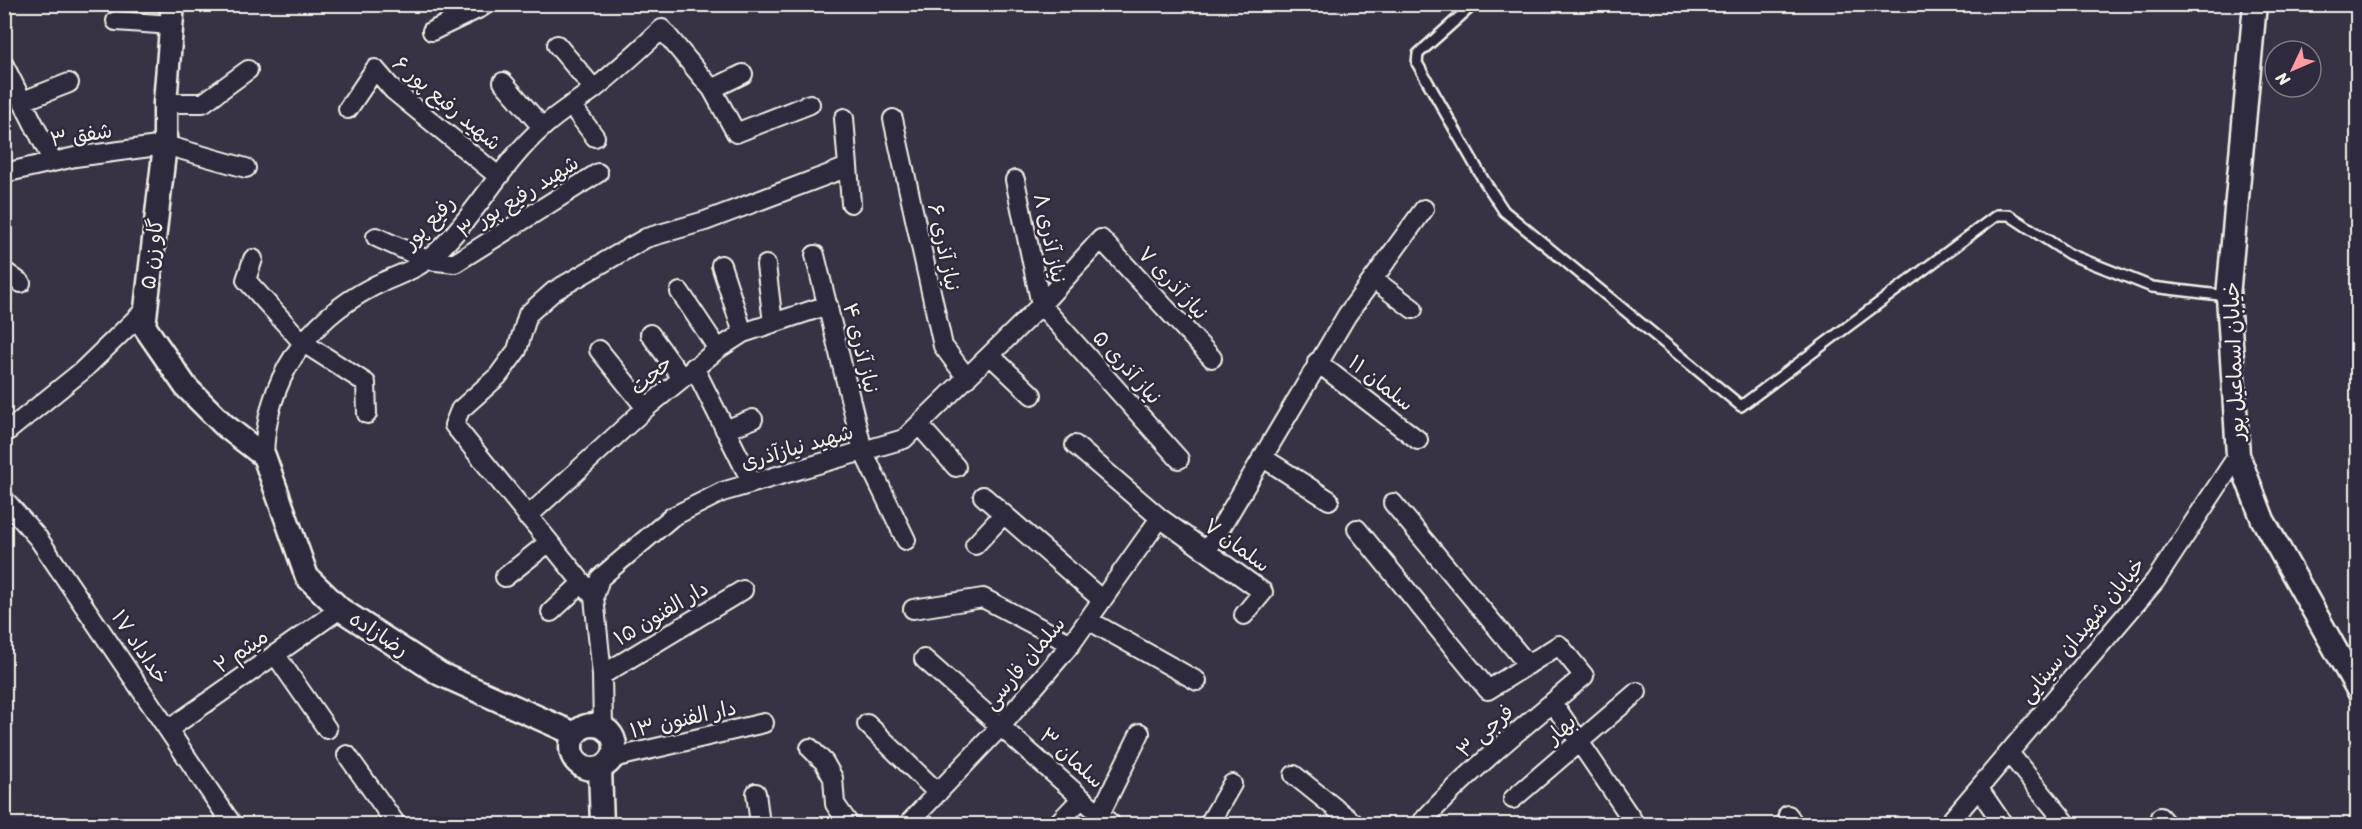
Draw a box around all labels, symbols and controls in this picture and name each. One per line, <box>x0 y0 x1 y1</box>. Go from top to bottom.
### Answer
north arrow <box>2263 39 2323 99</box>
street label: شهید رفیع پور ۶ <box>384 45 510 161</box>
text: N <box>2268 64 2298 94</box>
street label: شفق ۳ <box>47 111 115 159</box>
street label: شهید رفیع پور ۳ <box>449 144 587 250</box>
street label: رفیع پور <box>391 186 465 260</box>
street label: نیاز آذری ۸ <box>1022 190 1078 286</box>
street label: نیاز آذری ۶ <box>916 200 972 294</box>
street label: گاو زن ۵ <box>129 216 175 292</box>
street label: نیاز آذری ۷ <box>1128 237 1218 329</box>
street label: خیابان اسماعیل پور <box>2212 281 2256 443</box>
street label: نیاز آذری ۴ <box>831 299 891 397</box>
street label: نیاز آذری ۵ <box>1082 321 1172 413</box>
street label: حجت <box>620 345 682 405</box>
street label: سلمان ۱۱ <box>1339 345 1423 421</box>
street label: شهید نیازآذری <box>736 413 858 481</box>
street label: سلمان ۷ <box>1195 507 1279 583</box>
street label: خیابان شهیدان سینایی <box>2009 548 2155 712</box>
street label: دار الفنون ۱۵ <box>606 569 716 657</box>
street label: رضازاده <box>341 600 417 668</box>
street label: خداداد ۱۷ <box>101 601 179 693</box>
street label: سلمان فارسی <box>973 607 1075 719</box>
street label: میثم ۲ <box>205 618 277 684</box>
street label: دار الفنون ۱۳ <box>626 688 740 750</box>
street label: فرجی ۳ <box>1447 694 1523 768</box>
street label: بهار <box>1535 704 1586 755</box>
street label: سلمان ۳ <box>1030 718 1114 798</box>

